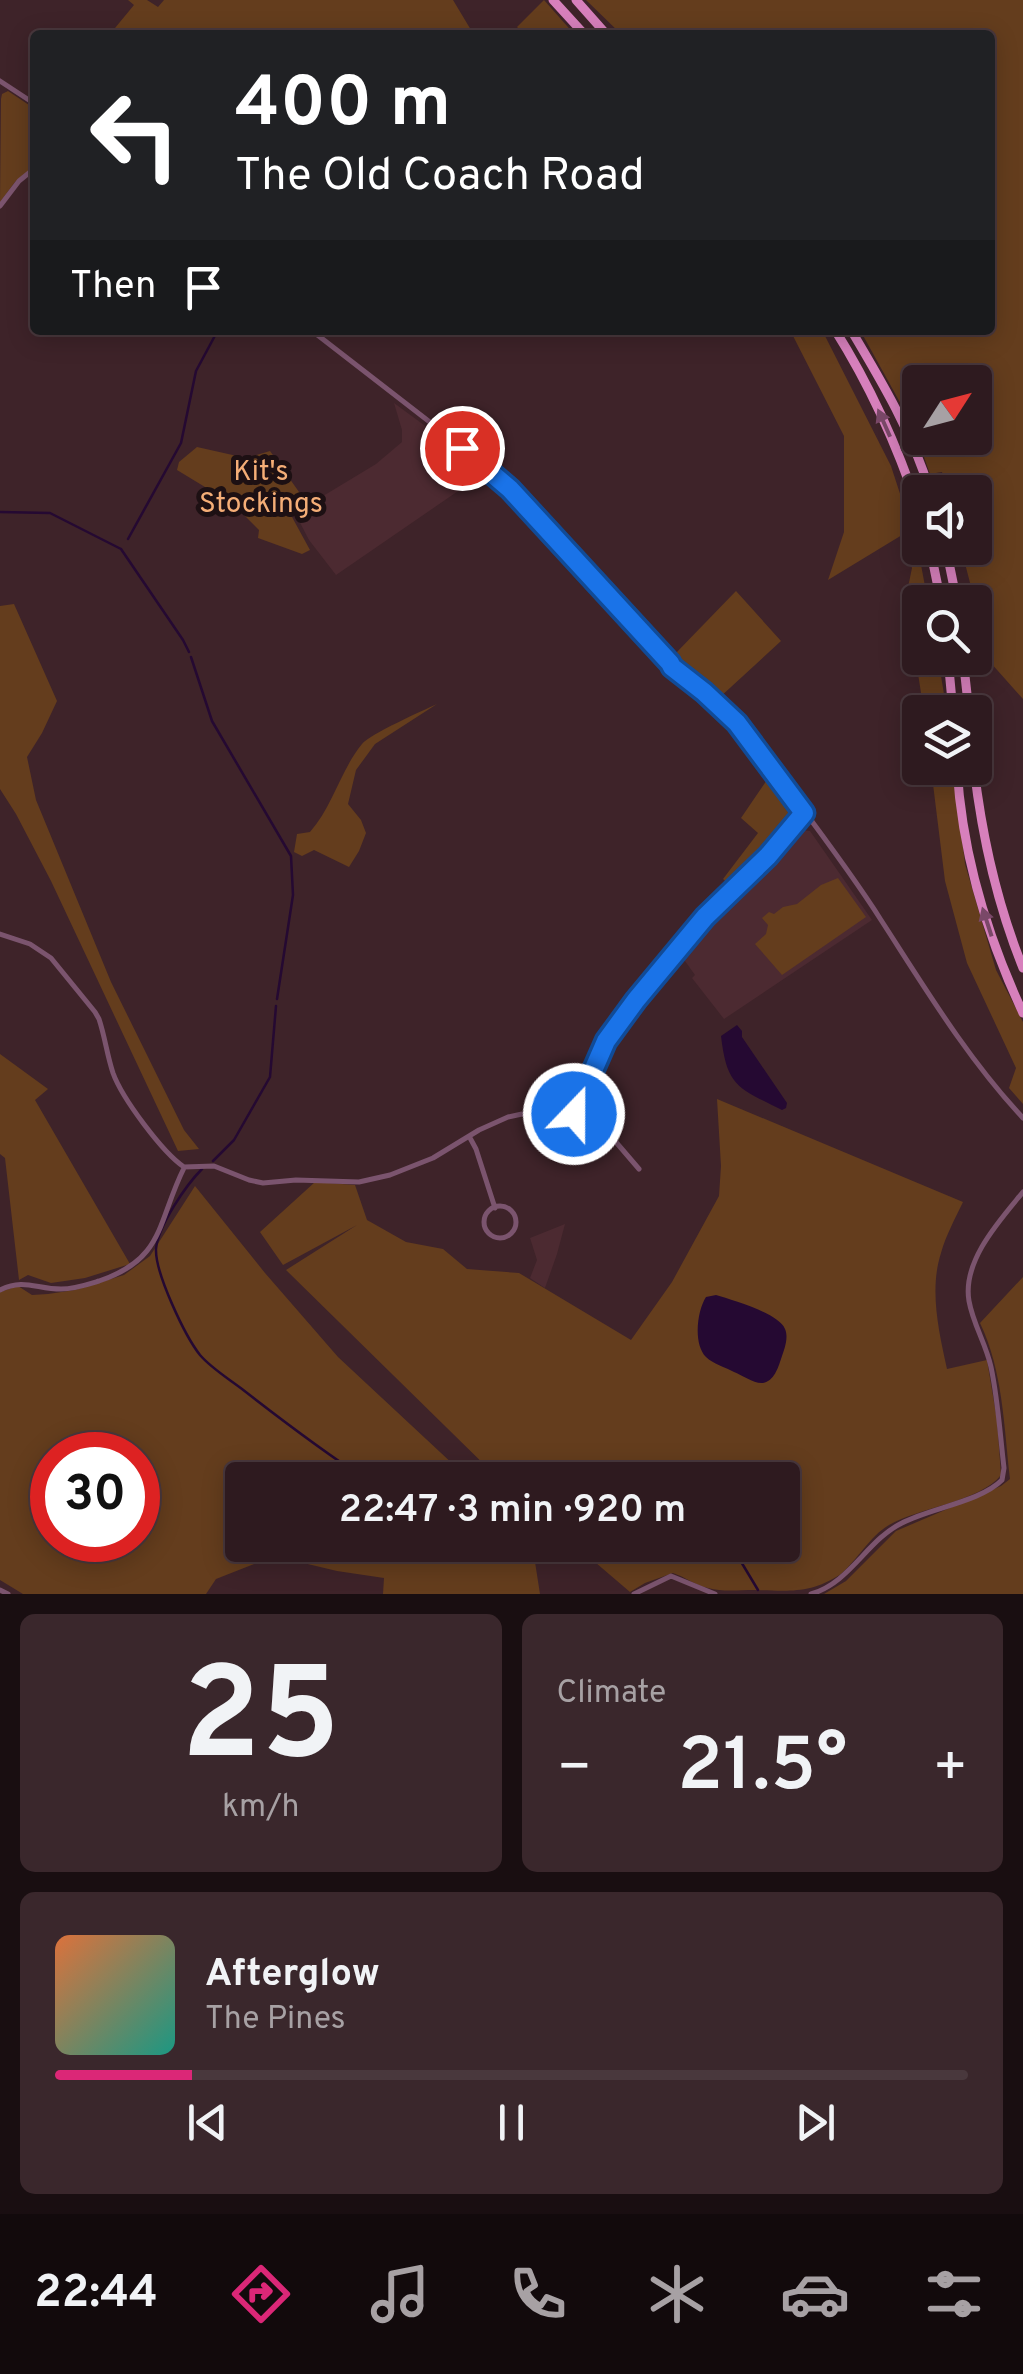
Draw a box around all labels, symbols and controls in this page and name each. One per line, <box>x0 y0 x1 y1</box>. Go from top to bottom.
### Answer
text: 400 m <box>235 62 451 151</box>
icon: left <box>70 70 200 200</box>
text: The Old Coach Road <box>235 149 645 206</box>
icon: arrive <box>176 260 231 315</box>
text: Then <box>70 263 156 312</box>
north arrow <box>902 365 992 455</box>
map controls <box>902 365 992 785</box>
pin <box>420 406 505 491</box>
one-way arrow <box>876 409 893 438</box>
icon: arrive <box>435 421 490 476</box>
park label: Kit's Stockings <box>199 455 323 523</box>
button: sound <box>902 475 992 565</box>
button: search <box>902 585 992 675</box>
button: layers <box>902 695 992 785</box>
one-way arrow <box>979 906 994 937</box>
position arrow <box>522 1062 626 1166</box>
speed limit sign: 30 <box>30 1432 160 1562</box>
text: 22:47 · 3 min · 920 m <box>339 1487 686 1536</box>
text: 25 <box>181 1640 340 1805</box>
text: Climate <box>557 1674 666 1714</box>
text: 21.5° <box>677 1722 847 1817</box>
text: − <box>557 1735 592 1805</box>
text: + <box>933 1735 968 1805</box>
text: km/h <box>222 1788 300 1828</box>
text: Afterglow <box>205 1951 380 2000</box>
text: The Pines <box>205 2000 346 2040</box>
icon: previous <box>180 2095 235 2150</box>
icon: pause <box>484 2095 539 2150</box>
icon: next <box>788 2095 843 2150</box>
icon: directions <box>226 2259 296 2329</box>
icon: music <box>365 2259 435 2329</box>
icon: phone <box>503 2259 573 2329</box>
icon: climate <box>642 2259 712 2329</box>
icon: car <box>780 2259 850 2329</box>
icon: filters <box>919 2259 989 2329</box>
text: 22:44 <box>34 2266 158 2323</box>

